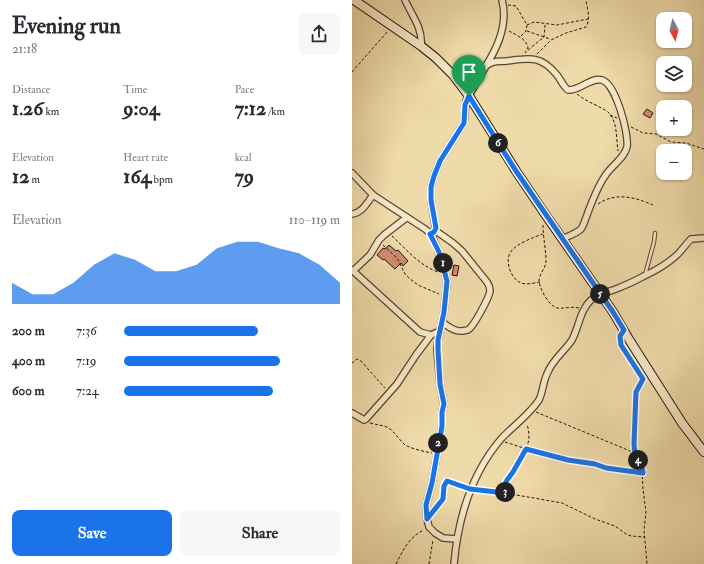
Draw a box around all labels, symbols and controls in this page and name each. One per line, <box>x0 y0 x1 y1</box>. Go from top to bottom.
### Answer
text: Evening run <box>12 12 121 40</box>
north arrow <box>656 12 692 48</box>
map controls <box>656 12 692 180</box>
button: share <box>298 13 340 55</box>
text: 21:18 <box>12 41 37 57</box>
pin <box>452 55 486 96</box>
button: layers <box>656 56 692 92</box>
icon: arrive <box>458 61 480 83</box>
text: Distance <box>12 83 50 96</box>
text: Time <box>123 83 147 96</box>
text: Pace <box>235 83 254 96</box>
text: 1.26 <box>12 96 43 121</box>
text: 9:04 <box>123 96 160 121</box>
text: 7:12 <box>235 96 266 121</box>
button: + <box>656 100 692 136</box>
text: km <box>43 105 59 118</box>
text: /km <box>266 105 285 118</box>
pin: 6 <box>488 133 508 153</box>
text: 6 <box>495 136 501 149</box>
button: − <box>656 144 692 180</box>
text: Elevation <box>12 151 54 164</box>
text: Heart rate <box>123 151 168 164</box>
text: kcal <box>235 151 252 164</box>
text: 12 <box>12 164 29 189</box>
text: 164 <box>123 164 151 189</box>
text: 79 <box>235 164 254 189</box>
text: m <box>29 173 40 186</box>
text: bpm <box>151 173 173 186</box>
text: Elevation <box>12 212 62 228</box>
text: 110–119 m <box>289 212 340 228</box>
pin: 1 <box>433 253 453 273</box>
text: 1 <box>441 256 445 269</box>
pin: 5 <box>590 284 610 304</box>
text: 5 <box>598 287 602 300</box>
text: 200 m <box>12 323 45 339</box>
text: 7:36 <box>76 323 97 339</box>
text: 400 m <box>12 353 45 369</box>
text: 7:19 <box>76 353 96 369</box>
text: 600 m <box>12 383 45 399</box>
text: 7:24 <box>76 383 99 399</box>
pin: 2 <box>428 433 448 453</box>
text: 2 <box>435 436 441 449</box>
pin: 4 <box>628 450 648 470</box>
text: 4 <box>635 453 641 466</box>
pin: 3 <box>495 482 515 502</box>
text: 3 <box>503 485 507 498</box>
button: Save <box>12 510 172 556</box>
button: Share <box>180 510 340 556</box>

